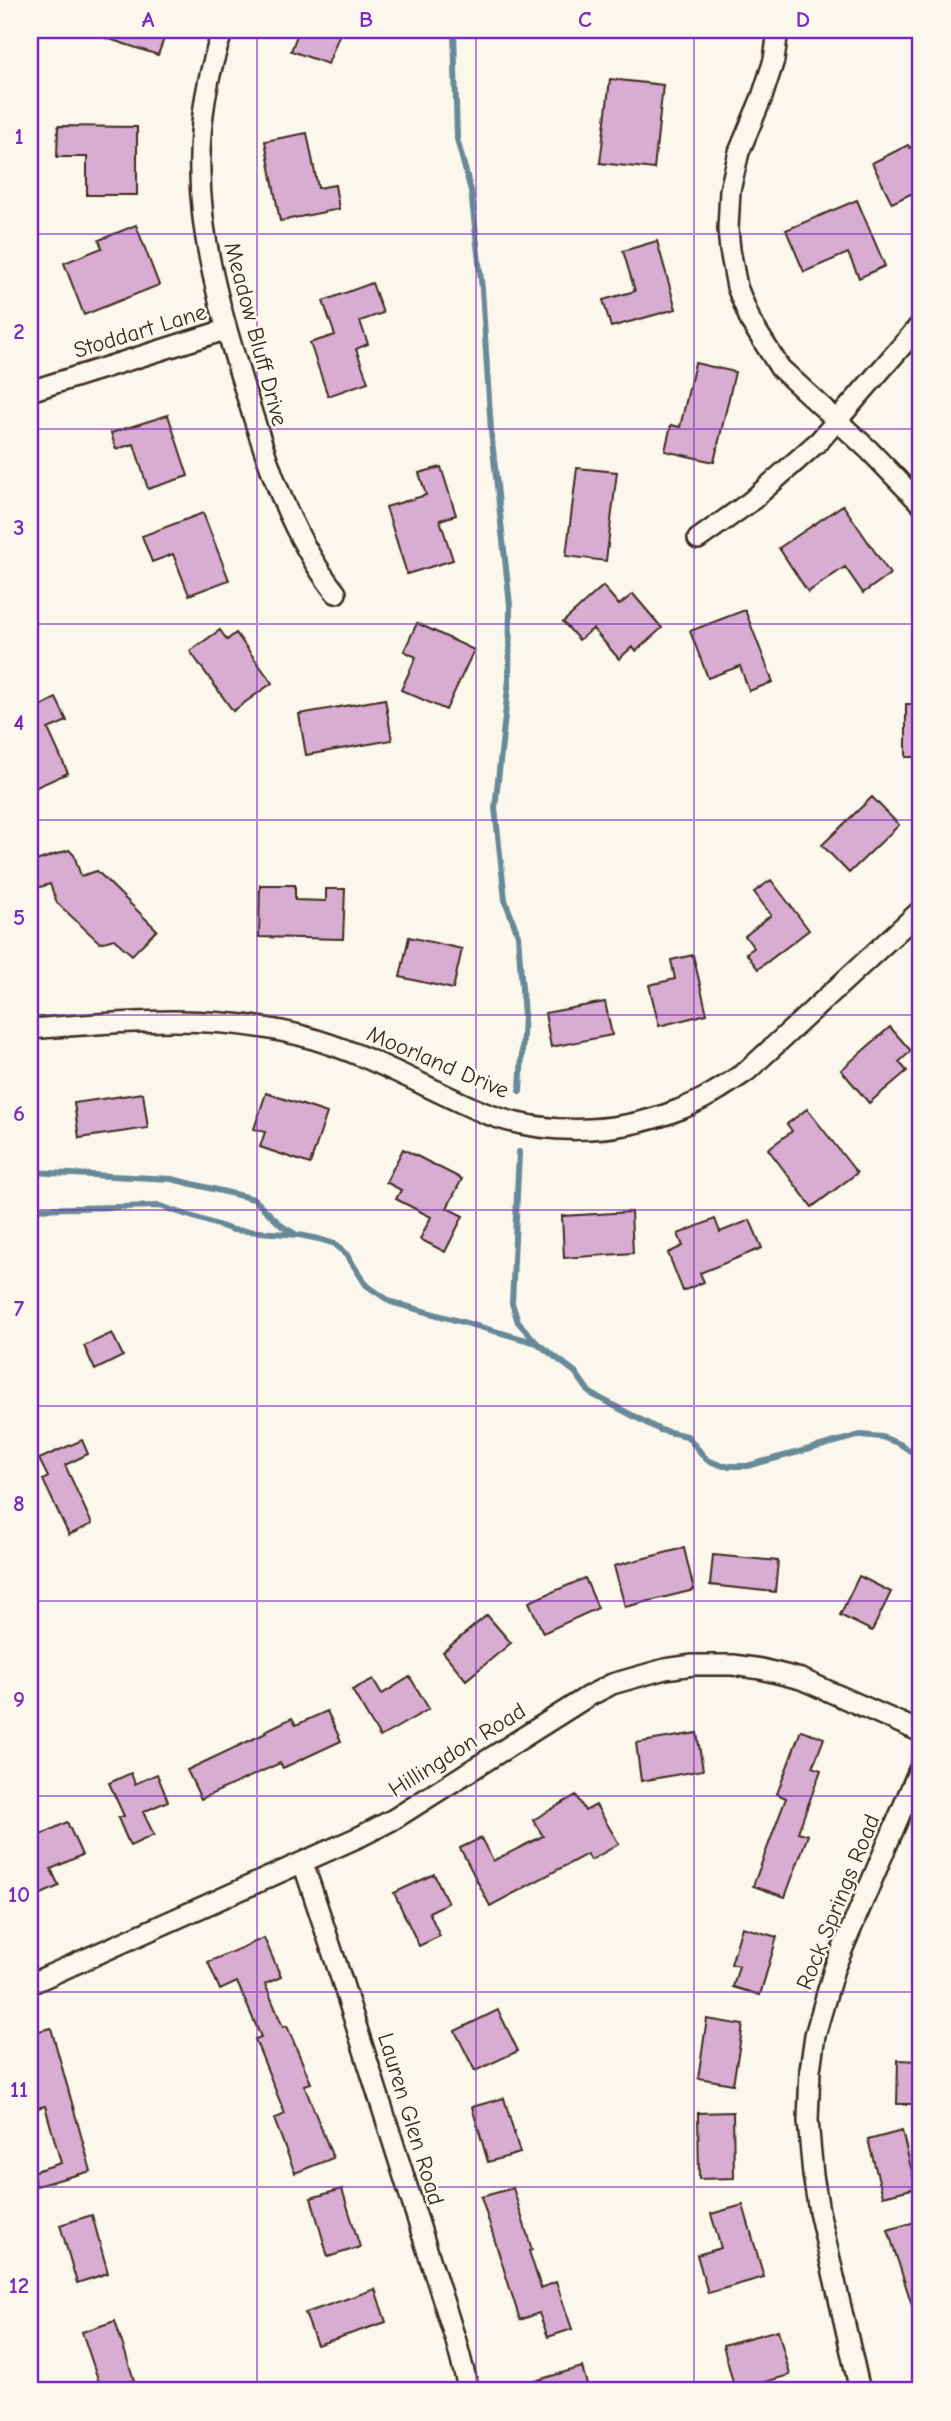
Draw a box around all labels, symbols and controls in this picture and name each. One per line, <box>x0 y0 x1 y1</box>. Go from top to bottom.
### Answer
text: A <box>142 6 155 33</box>
text: B <box>359 6 373 33</box>
text: C <box>578 6 592 33</box>
text: D <box>796 6 810 33</box>
text: 1 <box>14 123 24 150</box>
street label: Meadow Bluff Drive <box>218 239 294 429</box>
street label: Stoddart Lane <box>70 298 210 364</box>
text: 2 <box>13 318 25 345</box>
text: 3 <box>13 514 25 541</box>
text: 4 <box>14 709 25 736</box>
text: 5 <box>13 904 25 931</box>
street label: Moorland Drive <box>363 1020 513 1104</box>
text: 6 <box>13 1100 25 1127</box>
text: 7 <box>14 1295 25 1322</box>
text: 8 <box>13 1490 25 1517</box>
text: 9 <box>13 1686 25 1713</box>
street label: Hillingdon Road <box>383 1697 531 1803</box>
street label: Rock Springs Road <box>791 1810 885 1994</box>
text: 10 <box>8 1881 30 1908</box>
street label: Lauren Glen Road <box>372 2030 450 2208</box>
text: 11 <box>10 2076 28 2103</box>
text: 12 <box>9 2272 29 2299</box>

